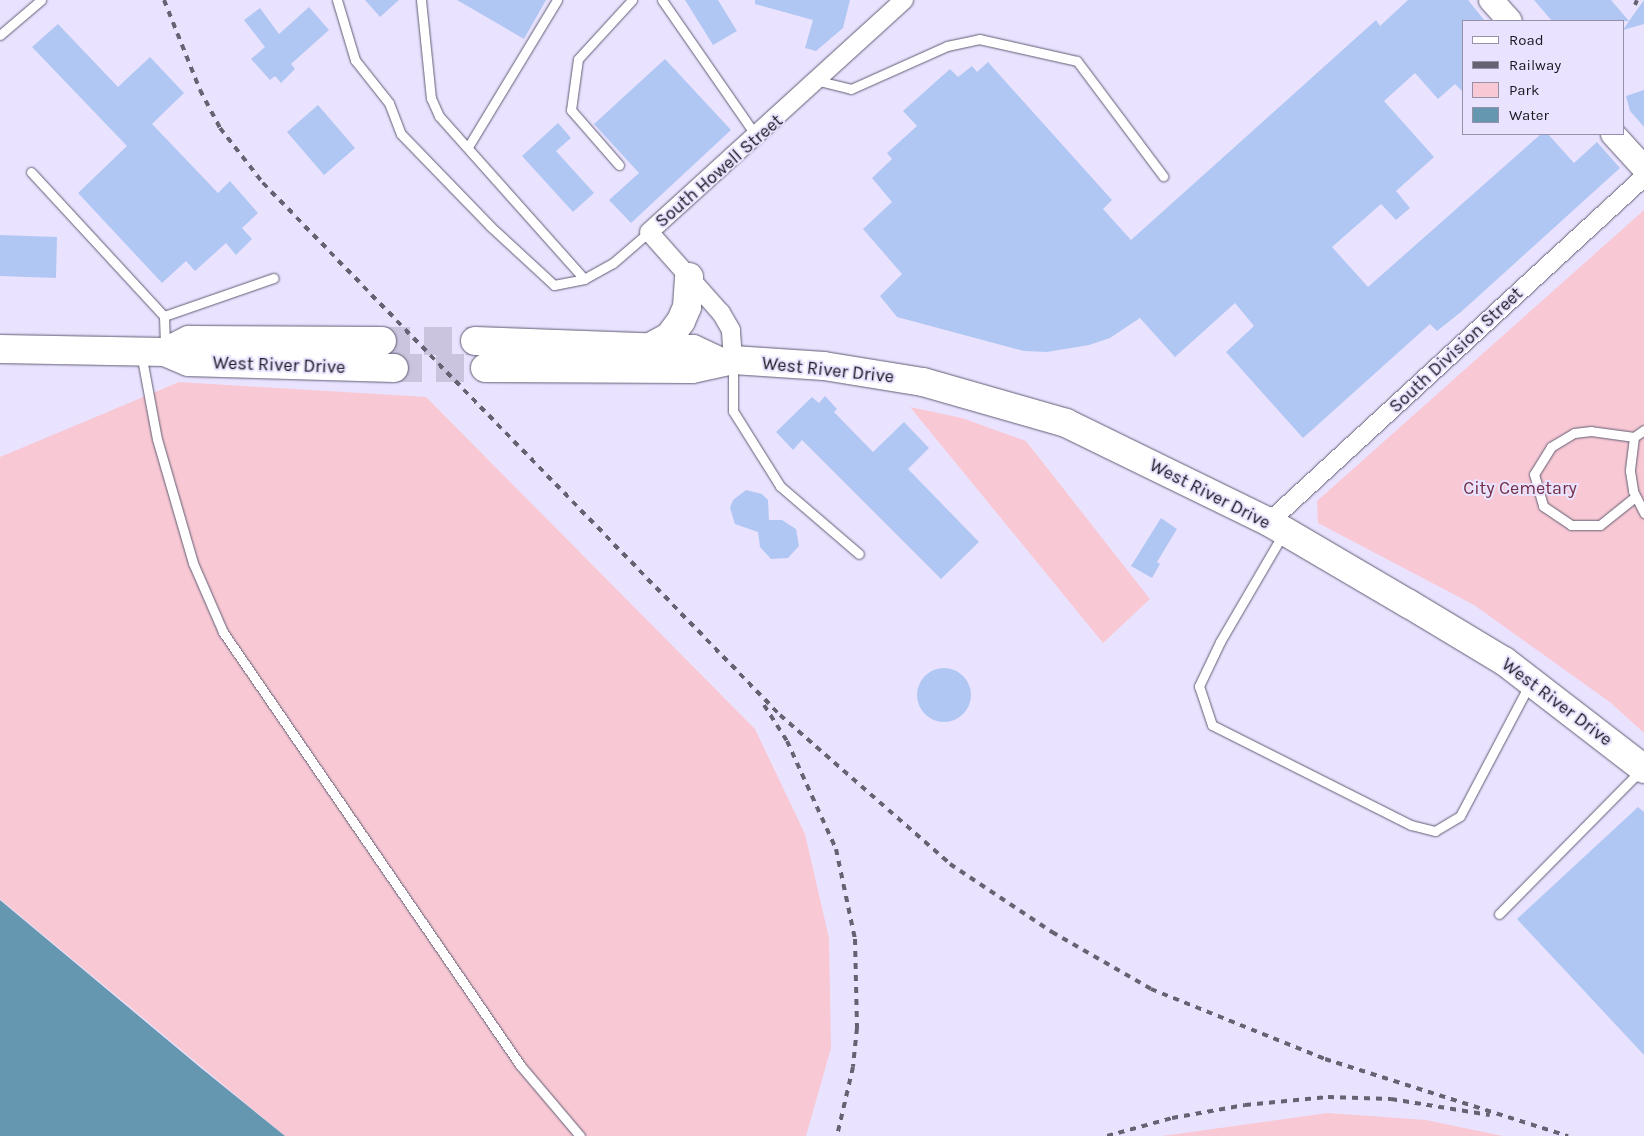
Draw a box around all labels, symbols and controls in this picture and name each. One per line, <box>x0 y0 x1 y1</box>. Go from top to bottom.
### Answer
legend <box>1462 20 1624 135</box>
text: Road <box>1509 31 1544 49</box>
text: Railway <box>1509 56 1561 74</box>
text: Park <box>1509 81 1539 99</box>
text: Water <box>1509 106 1549 124</box>
street label: South Howell Street <box>651 110 787 232</box>
street label: South Division Street <box>1385 283 1527 417</box>
street label: West River Drive <box>212 352 346 378</box>
street label: West River Drive <box>761 352 895 388</box>
street label: West River Drive <box>1146 454 1274 534</box>
park label: City Cemetary <box>1463 477 1577 499</box>
street label: West River Drive <box>1497 653 1617 751</box>

